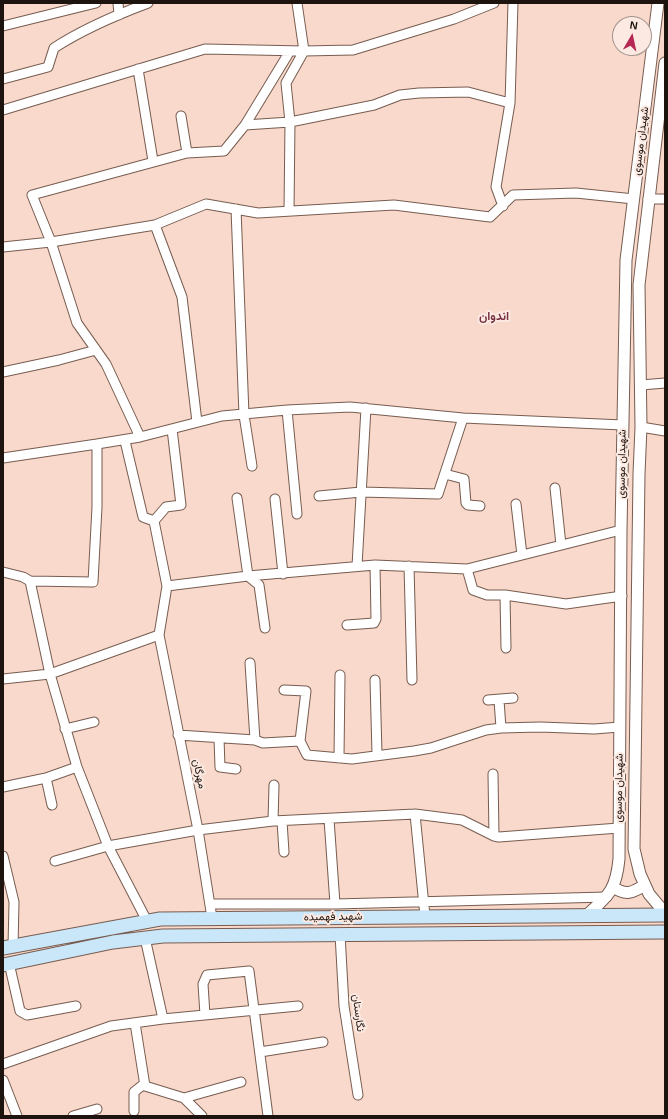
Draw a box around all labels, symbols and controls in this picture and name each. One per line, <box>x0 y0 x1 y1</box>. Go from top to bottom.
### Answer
north arrow <box>612 16 652 56</box>
text: N <box>629 19 639 32</box>
street label: شهیدان موسوی <box>630 106 652 176</box>
district label: اندوان <box>479 310 509 324</box>
street label: شهیدان موسوی <box>615 429 629 499</box>
street label: شهیدان موسوی <box>612 753 626 823</box>
street label: مهرگان <box>189 758 209 790</box>
street label: شهید فهمیده <box>303 910 363 924</box>
street label: نگارستان <box>349 993 367 1033</box>

